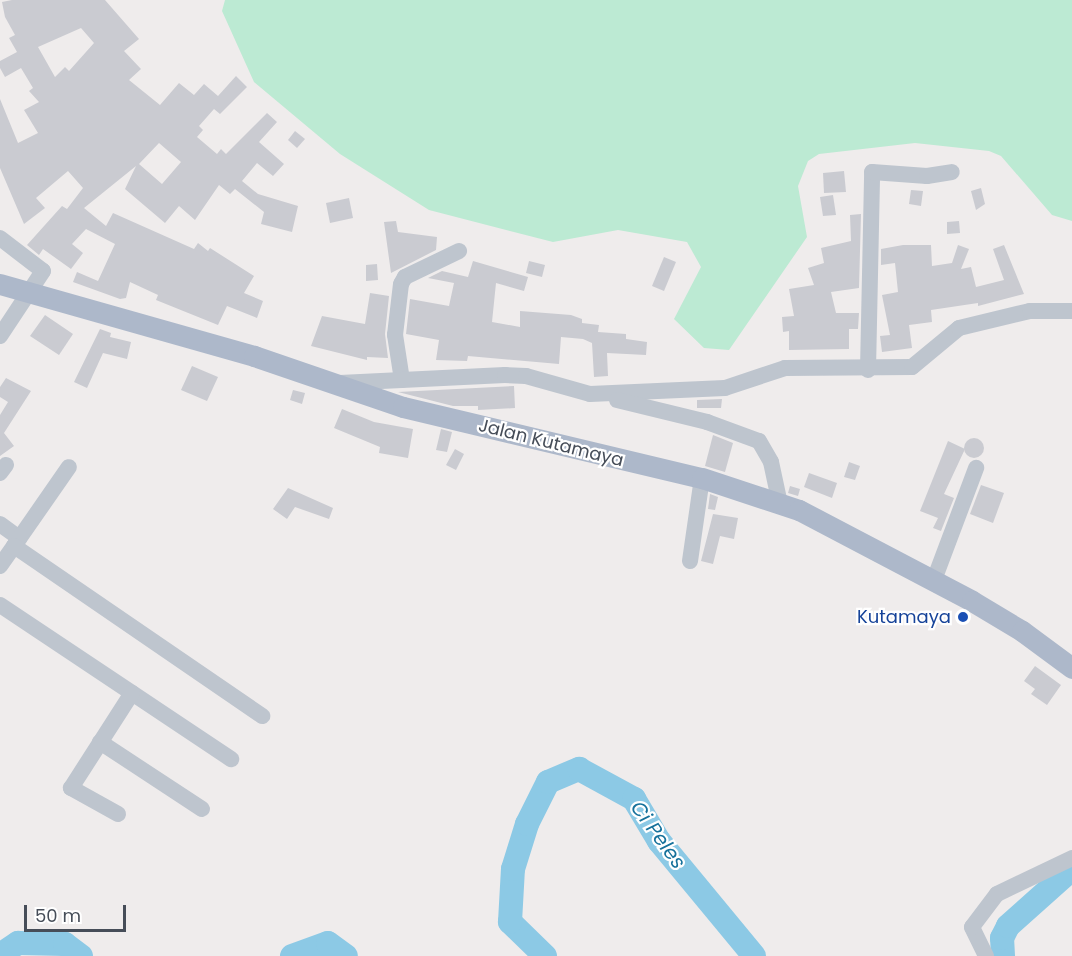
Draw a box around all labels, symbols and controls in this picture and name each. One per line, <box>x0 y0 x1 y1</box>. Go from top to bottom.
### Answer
street label: Jalan Kutamaya <box>476 415 626 471</box>
place label: Kutamaya <box>857 606 951 628</box>
marker: Kutamaya <box>956 610 970 624</box>
water label: Ci Peles <box>625 796 691 874</box>
scale bar <box>27 893 129 931</box>
text: 50 m <box>35 903 81 928</box>

